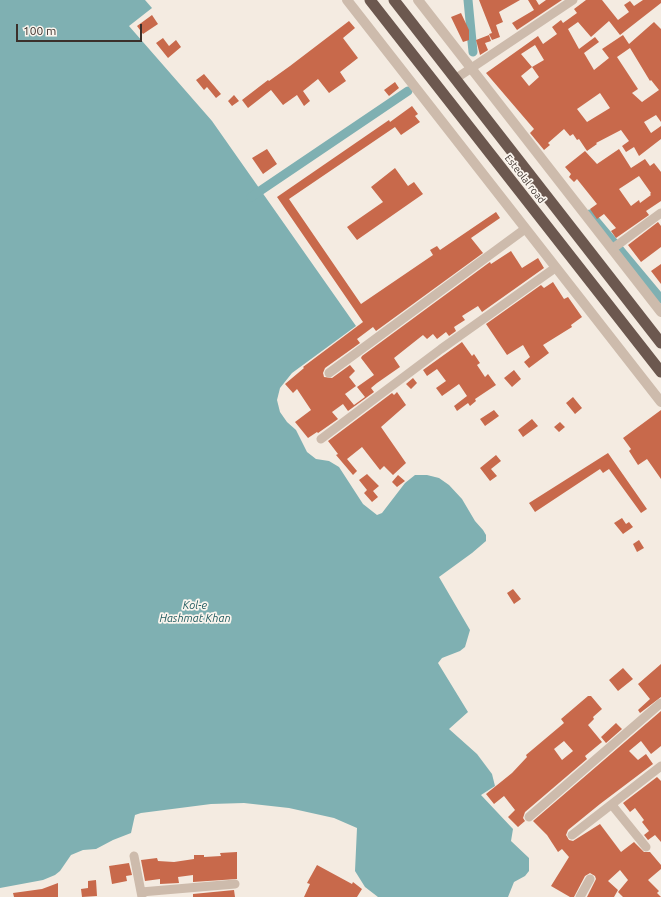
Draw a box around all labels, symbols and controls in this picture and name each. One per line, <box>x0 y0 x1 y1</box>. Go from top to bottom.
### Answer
scale bar <box>18 16 144 42</box>
text: 100 m <box>23 24 56 37</box>
street label: Esteolal road <box>502 152 548 206</box>
water label: Kol-e Hashmat Khan <box>159 598 231 624</box>

